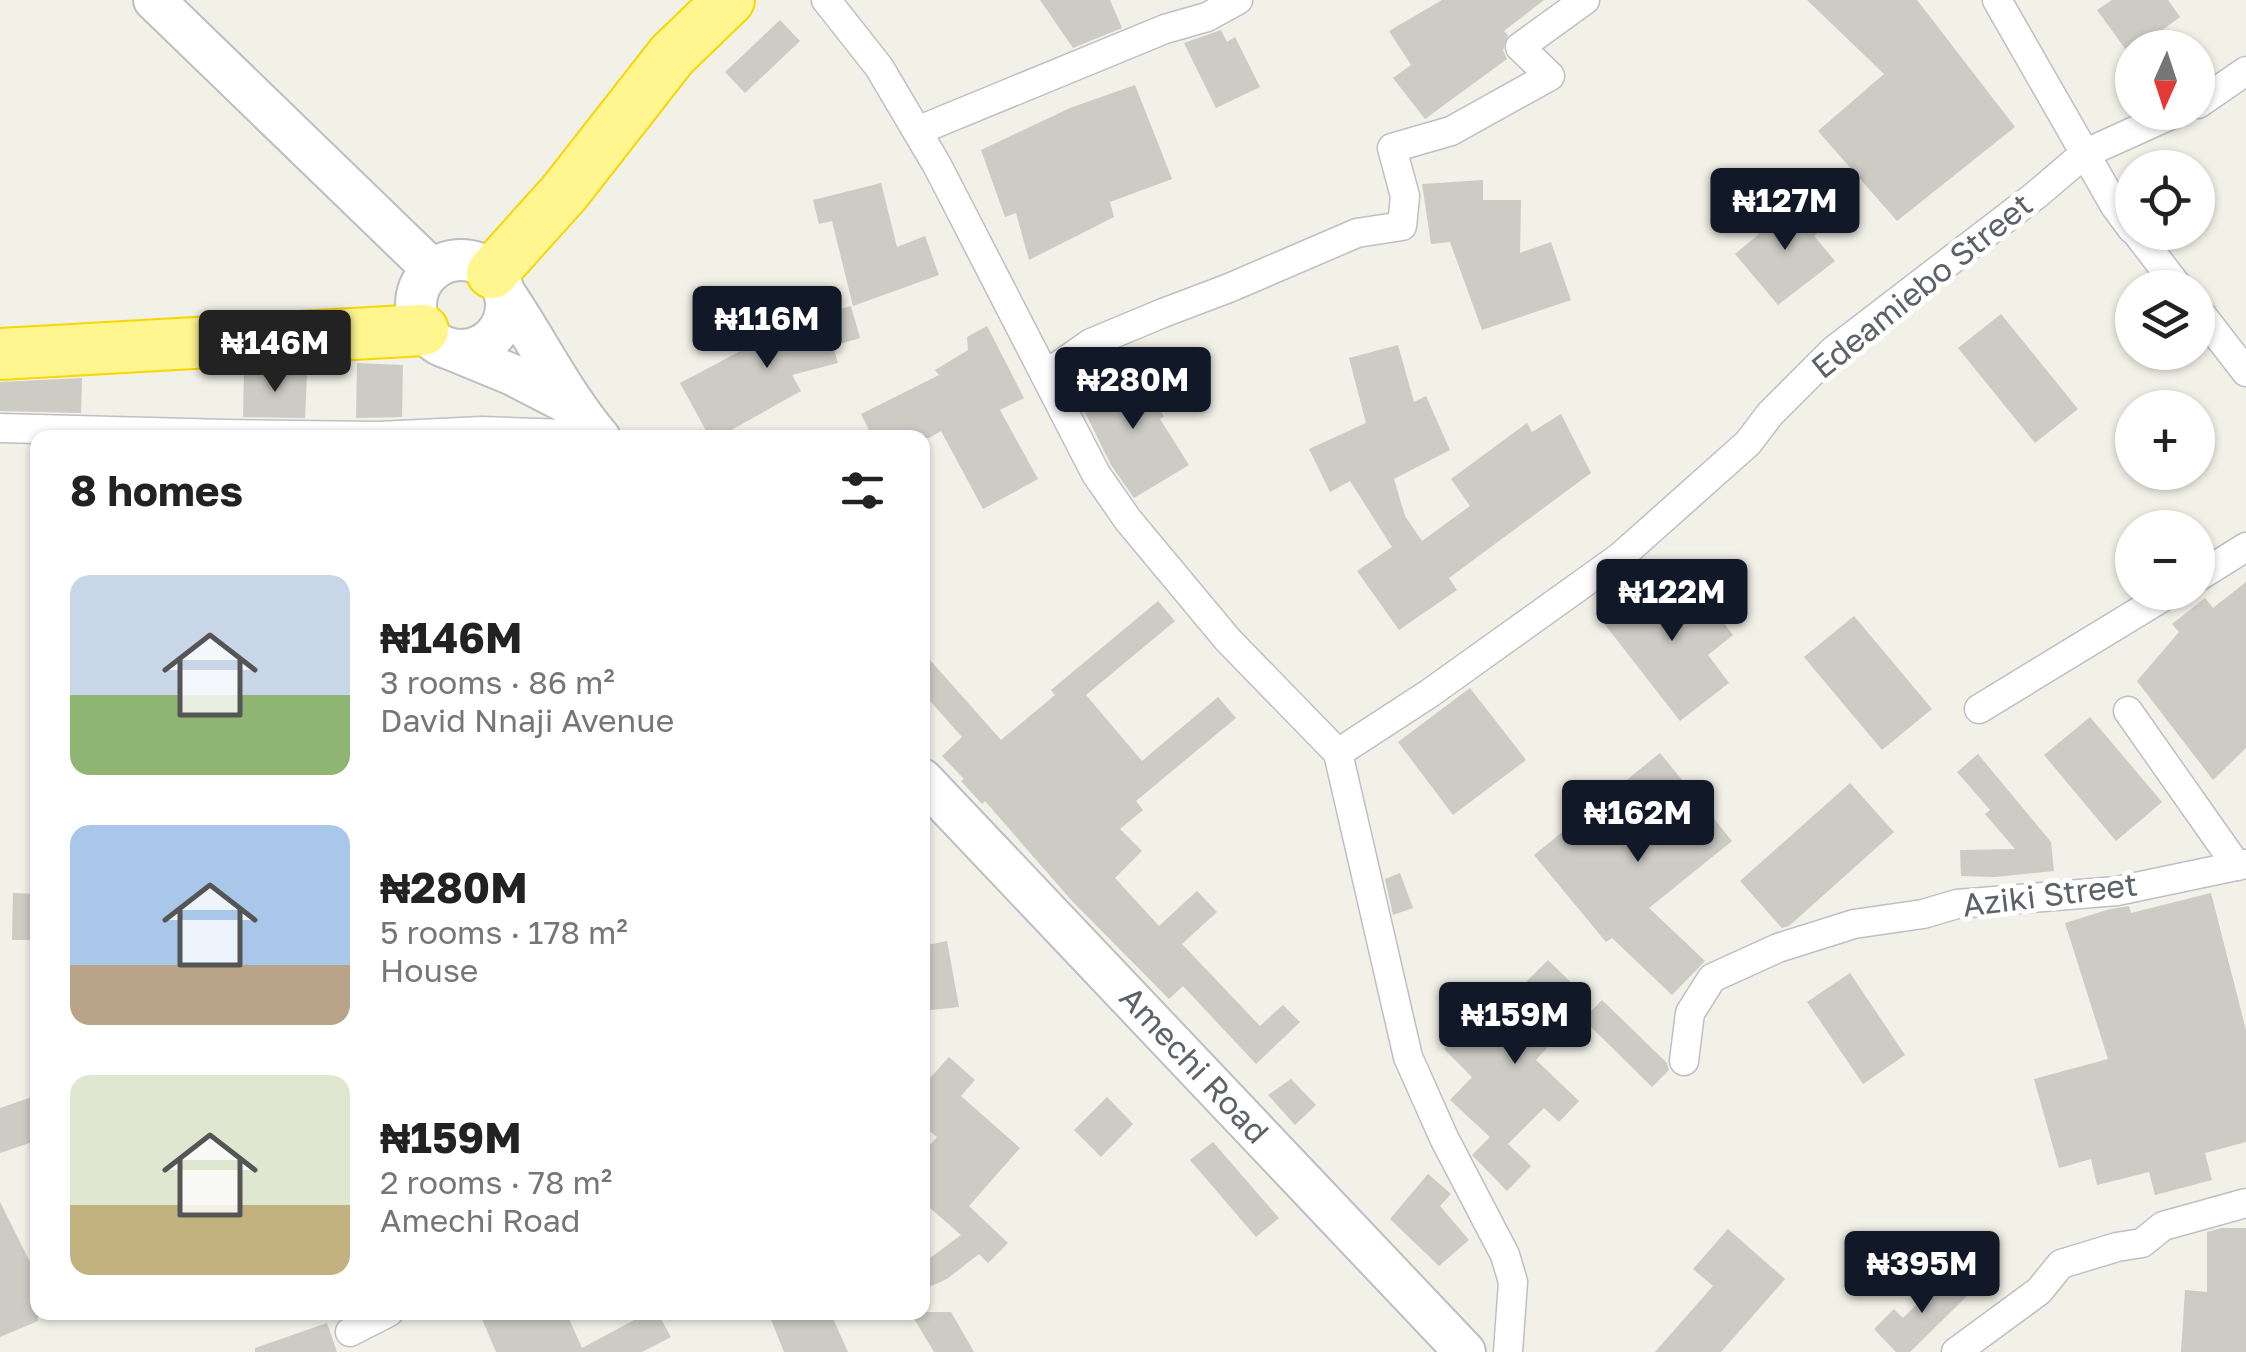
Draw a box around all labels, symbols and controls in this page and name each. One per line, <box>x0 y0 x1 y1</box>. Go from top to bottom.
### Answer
north arrow <box>2115 30 2215 130</box>
map controls <box>2115 30 2215 610</box>
button: locate <box>2115 150 2215 250</box>
pin: ₦127M <box>1715 168 1855 253</box>
text: ₦127M <box>1732 181 1838 219</box>
street label: Edeamiebo Street <box>1803 185 2039 386</box>
button: layers <box>2115 270 2215 370</box>
pin: ₦116M <box>697 286 837 371</box>
text: ₦116M <box>715 299 819 337</box>
pin: ₦146M <box>205 310 345 395</box>
text: ₦146M <box>221 323 329 361</box>
pin: ₦280M <box>1063 347 1203 432</box>
text: ₦280M <box>1077 360 1189 398</box>
button: + <box>2115 390 2215 490</box>
icon: filters <box>835 463 890 518</box>
text: 8 homes <box>70 465 243 515</box>
button: − <box>2115 510 2215 610</box>
pin: ₦122M <box>1602 559 1742 644</box>
text: ₦122M <box>1618 572 1726 610</box>
text: ₦146M <box>380 612 522 662</box>
icon: home <box>150 615 270 735</box>
text: 3 rooms · 86 m² <box>380 663 615 701</box>
text: David Nnaji Avenue <box>380 701 674 739</box>
pin: ₦162M <box>1568 780 1708 865</box>
text: ₦162M <box>1584 793 1692 831</box>
text: ₦280M <box>380 862 528 912</box>
street label: Aziki Street <box>1960 864 2140 924</box>
icon: home <box>150 865 270 985</box>
text: 5 rooms · 178 m² <box>380 913 628 951</box>
text: House <box>380 951 478 989</box>
street label: Amechi Road <box>1112 978 1277 1151</box>
pin: ₦159M <box>1445 982 1585 1067</box>
text: ₦159M <box>1461 995 1569 1033</box>
text: ₦159M <box>380 1112 522 1162</box>
icon: home <box>150 1115 270 1235</box>
text: 2 rooms · 78 m² <box>380 1163 612 1201</box>
text: Amechi Road <box>380 1201 580 1239</box>
pin: ₦395M <box>1852 1231 1992 1316</box>
text: ₦395M <box>1867 1244 1977 1282</box>

